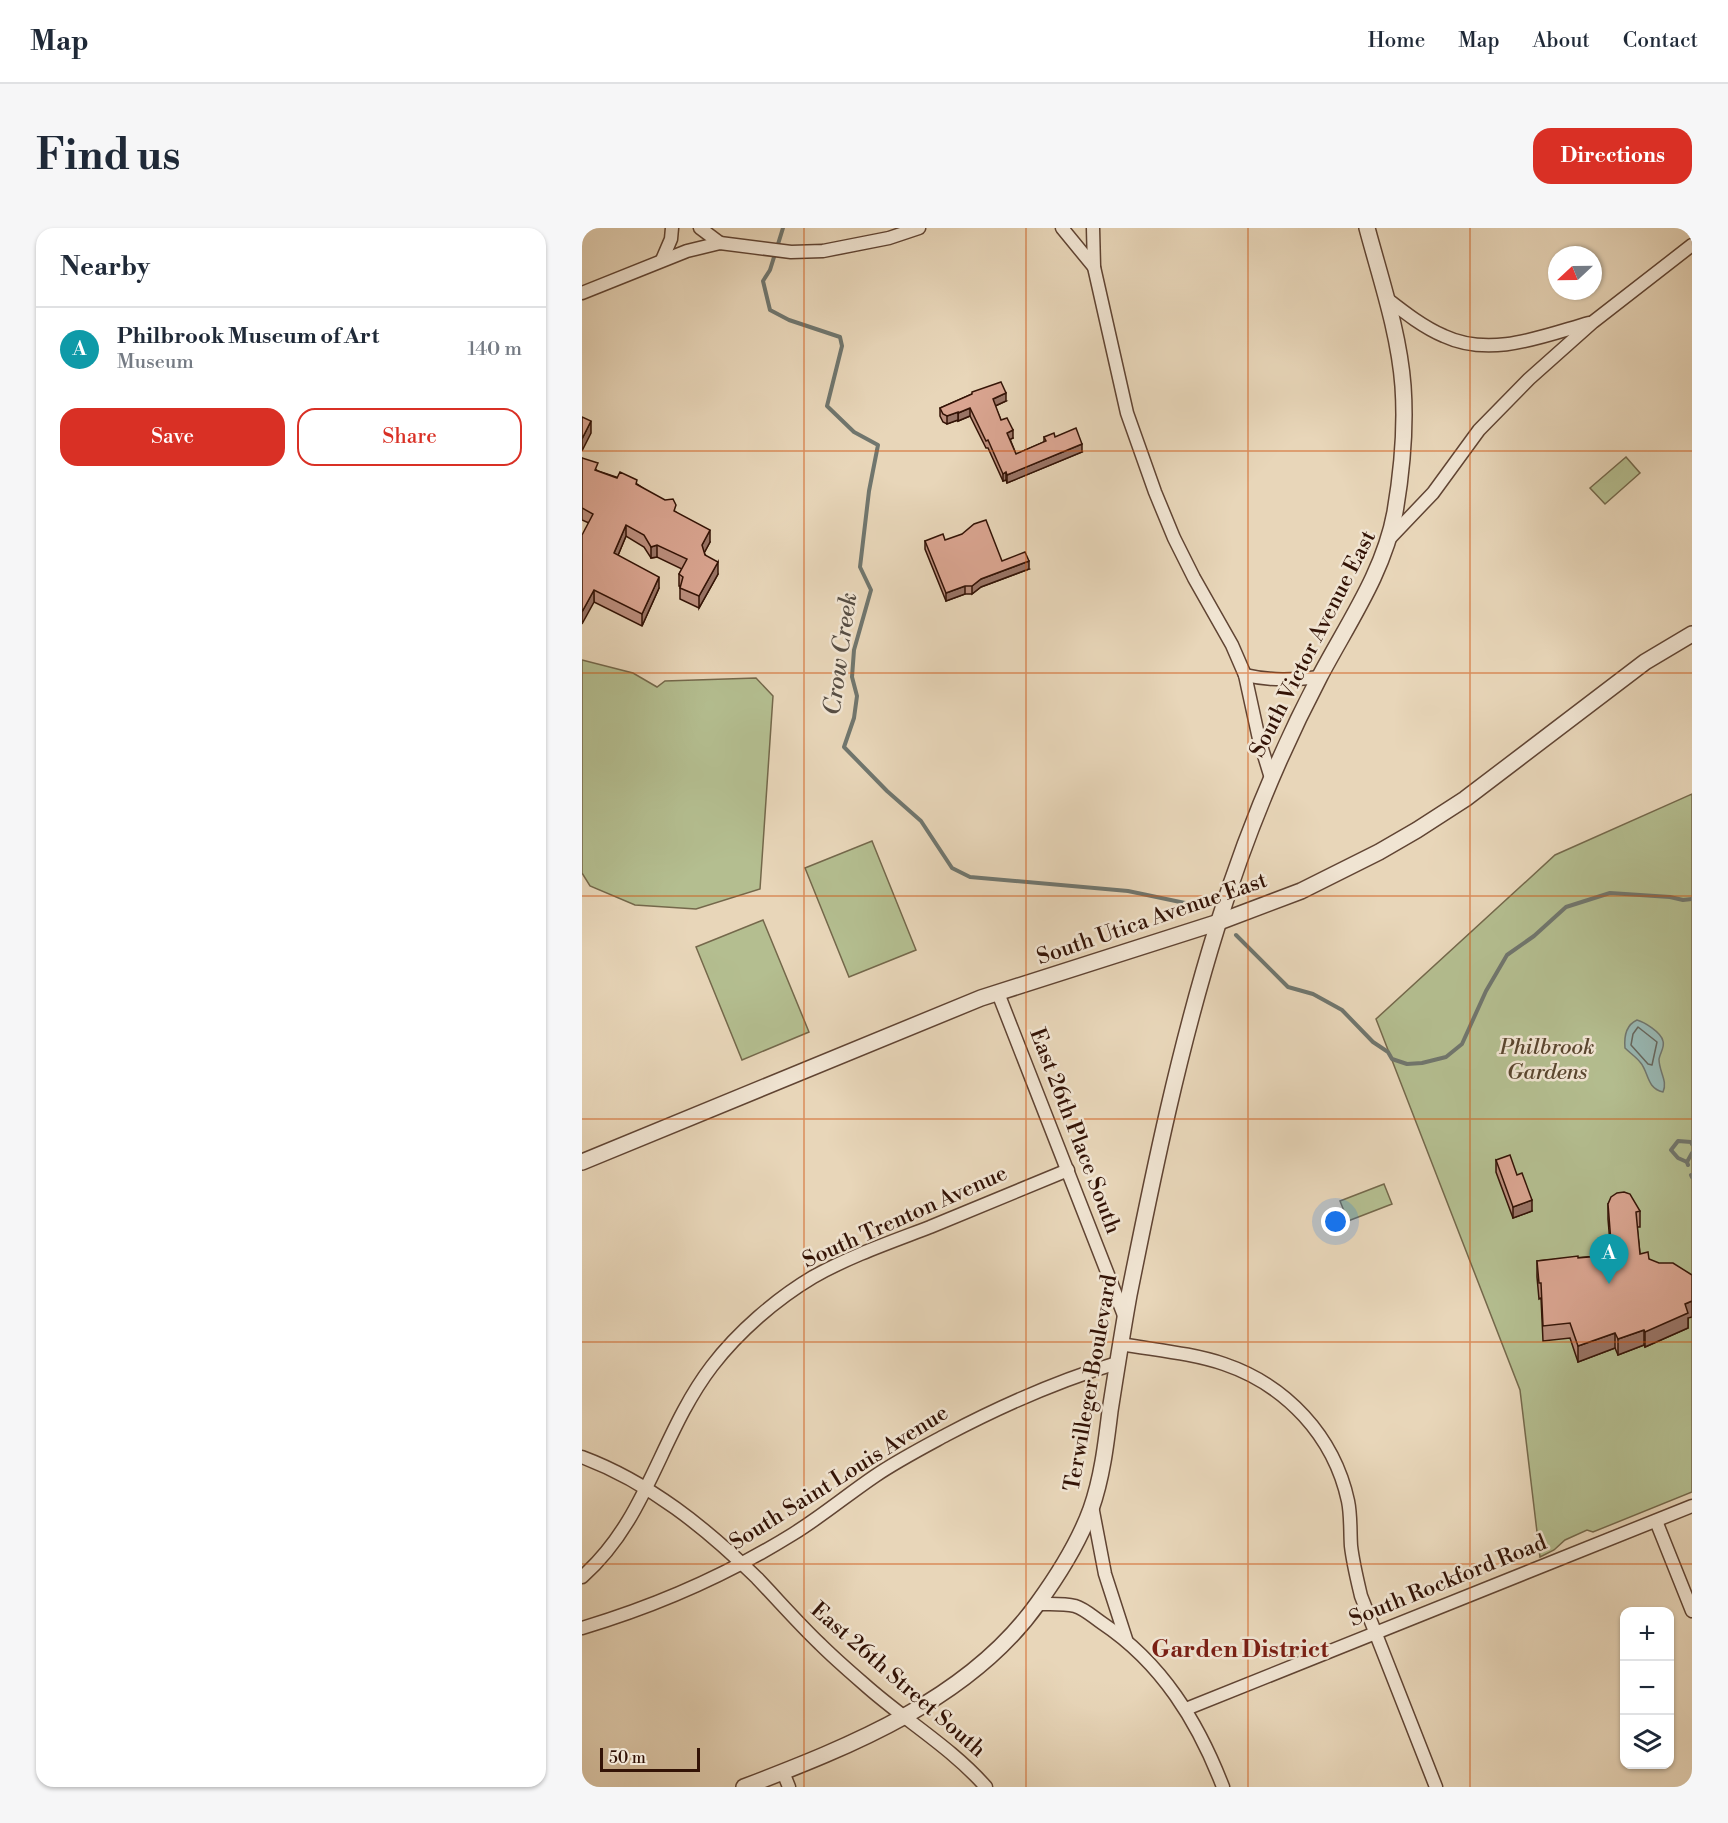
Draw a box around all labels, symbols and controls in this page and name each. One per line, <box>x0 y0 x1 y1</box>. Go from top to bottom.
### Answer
text: Map <box>30 24 89 59</box>
text: Home <box>1368 28 1425 54</box>
text: Map <box>1458 28 1500 54</box>
text: About <box>1533 28 1590 54</box>
text: Contact <box>1623 28 1698 54</box>
button: Directions <box>1533 128 1692 184</box>
text: Find us <box>36 130 180 183</box>
north arrow <box>1548 246 1602 300</box>
text: Nearby <box>60 251 150 283</box>
text: Philbrook Museum of Art <box>117 323 379 350</box>
text: A <box>72 337 87 362</box>
text: 140 m <box>467 337 522 362</box>
text: Museum <box>117 350 194 375</box>
button: Save <box>60 408 285 466</box>
button: Share <box>297 408 522 466</box>
street label: South Victor Avenue East <box>1244 526 1382 762</box>
water label: Crow Creek <box>818 591 864 717</box>
street label: South Utica Avenue East <box>1033 867 1271 971</box>
street label: East 26th Place South <box>1023 1024 1127 1238</box>
park label: Philbrook Gardens <box>1499 1034 1594 1086</box>
street label: South Trenton Avenue <box>798 1160 1012 1274</box>
your location <box>1321 1207 1350 1236</box>
pin: A <box>1590 1234 1628 1284</box>
street label: Terwilleger Boulevard <box>1059 1272 1123 1493</box>
street label: South Saint Louis Avenue <box>725 1399 953 1557</box>
street label: South Rockford Road <box>1345 1529 1551 1633</box>
street label: East 26th Street South <box>805 1597 991 1763</box>
map controls <box>1620 1607 1674 1769</box>
button: + <box>1620 1607 1674 1661</box>
district label: Garden District <box>1151 1635 1329 1665</box>
button: − <box>1620 1661 1674 1715</box>
button: layers <box>1620 1715 1674 1769</box>
scale bar <box>600 1745 700 1772</box>
text: 50 m <box>609 1748 646 1768</box>

